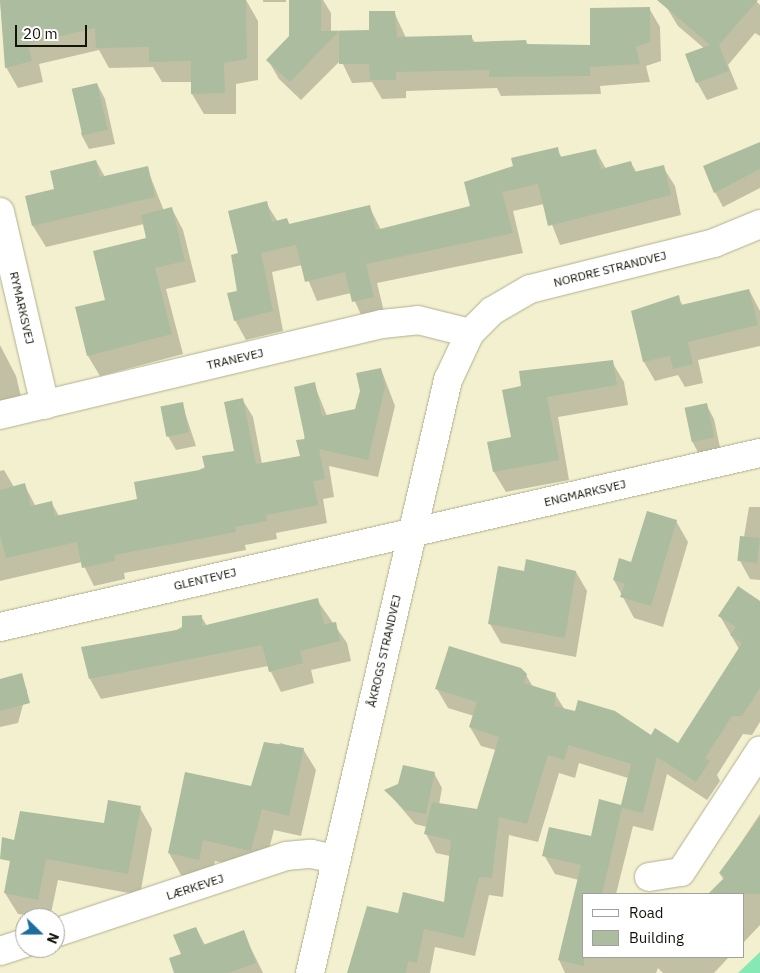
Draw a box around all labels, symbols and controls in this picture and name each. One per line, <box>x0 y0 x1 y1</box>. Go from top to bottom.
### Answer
scale bar <box>18 15 90 47</box>
text: 20 m <box>23 24 58 43</box>
street label: NORDRE STRANDVEJ <box>552 248 668 290</box>
street label: RYMARKSVEJ <box>7 270 37 346</box>
street label: TRANEVEJ <box>205 345 265 373</box>
street label: ENGMARKSVEJ <box>543 477 627 509</box>
street label: GLENTEVEJ <box>172 565 238 593</box>
street label: ÅKROGS STRANDVEJ <box>364 593 404 709</box>
street label: LÆRKEVEJ <box>164 871 226 903</box>
legend <box>582 893 745 958</box>
text: Road <box>629 903 664 922</box>
north arrow <box>15 908 65 958</box>
text: Building <box>629 928 684 947</box>
text: N <box>43 930 63 946</box>

